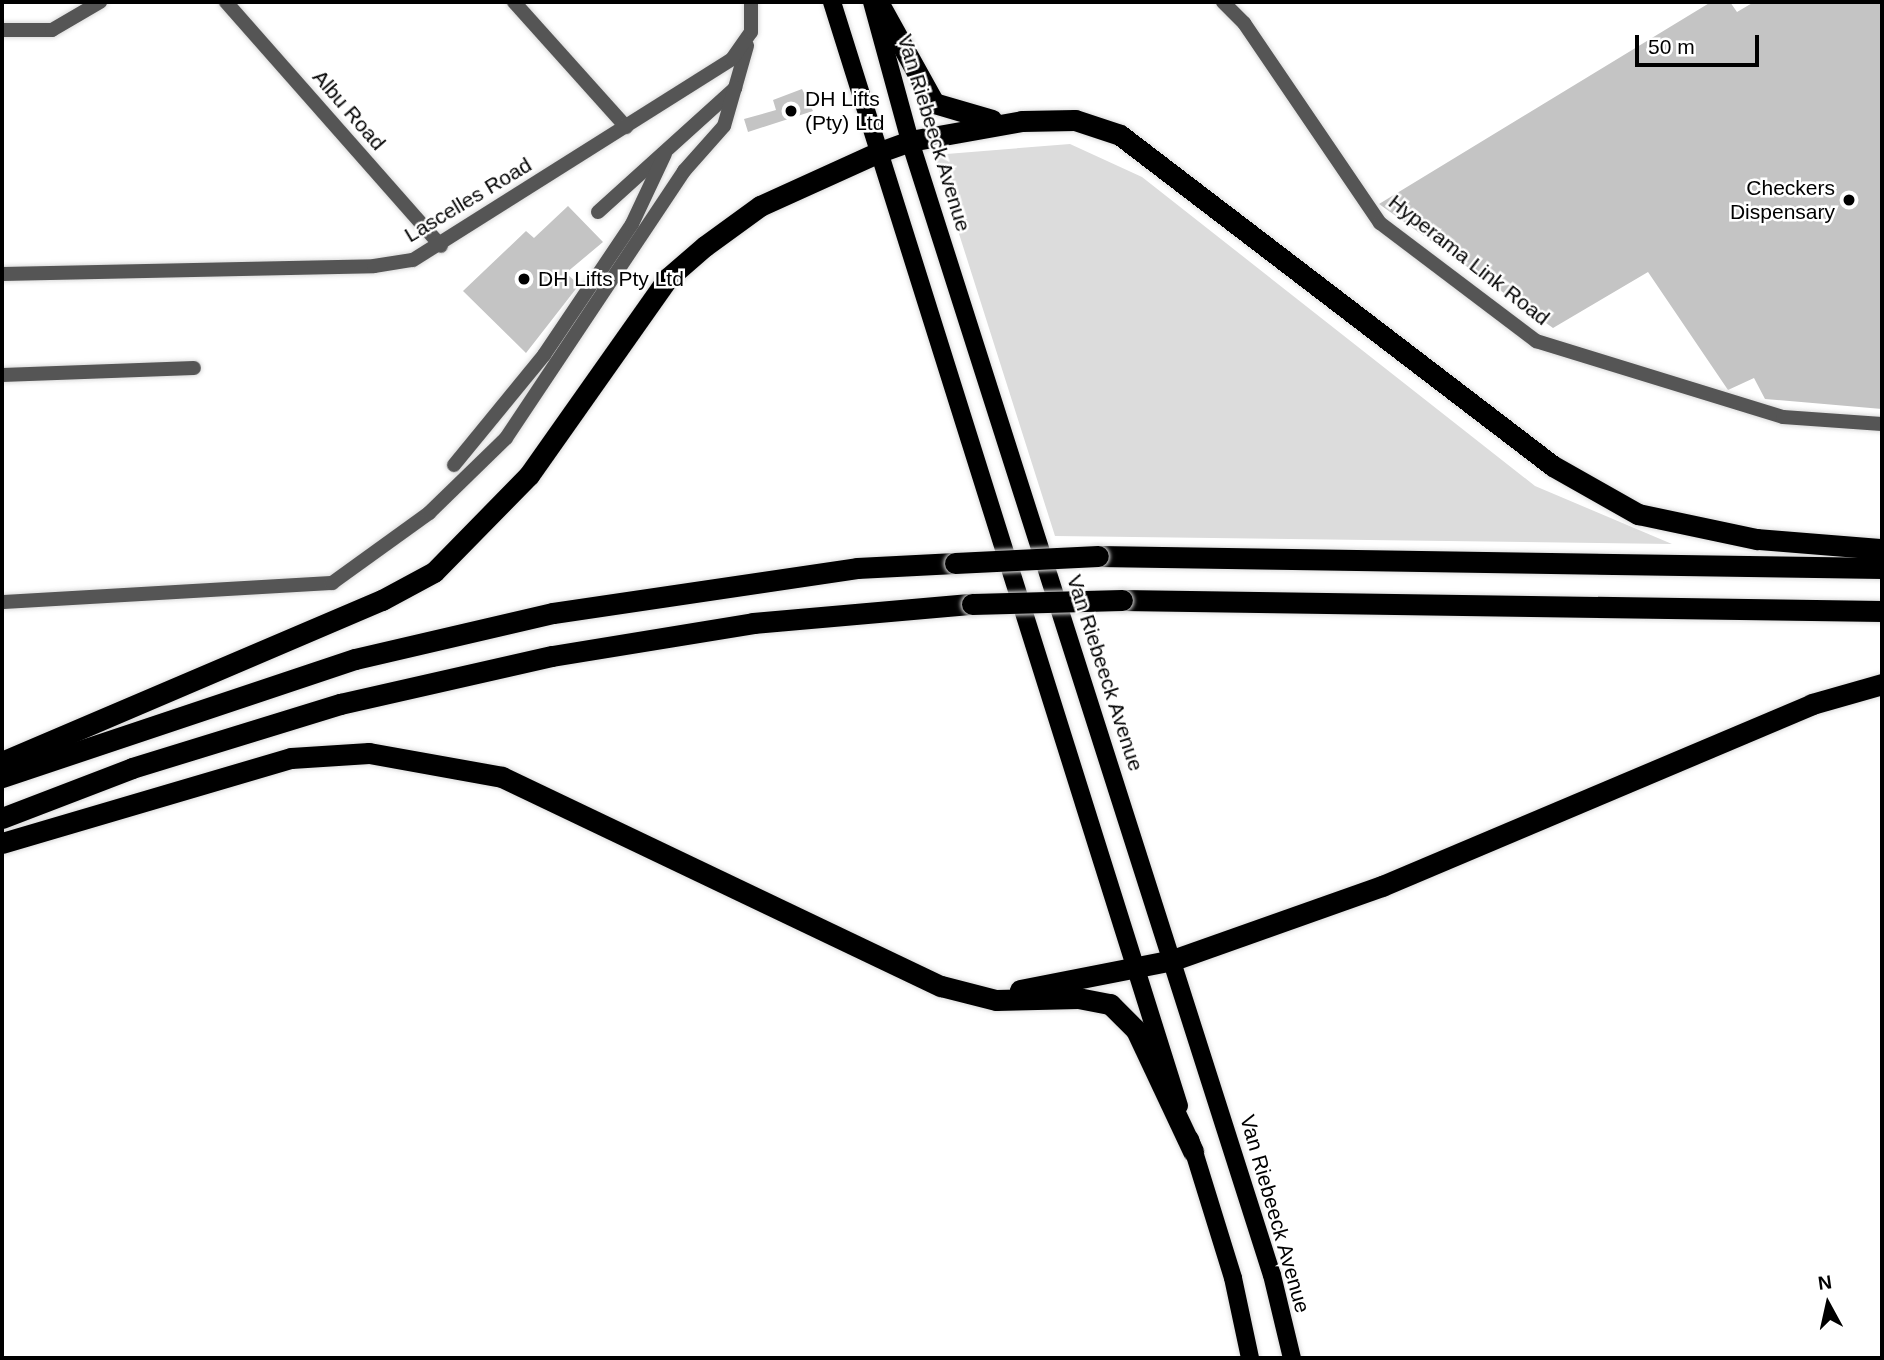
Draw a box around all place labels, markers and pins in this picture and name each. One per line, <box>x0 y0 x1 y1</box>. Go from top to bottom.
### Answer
place label: DH Lifts (Pty) Ltd <box>805 86 884 136</box>
marker: DH Lifts (Pty) Ltd <box>783 103 799 119</box>
place label: Checkers Dispensary <box>1730 175 1835 225</box>
marker: Checkers Dispensary <box>1841 192 1857 208</box>
place label: DH Lifts Pty Ltd <box>538 266 684 292</box>
marker: DH Lifts Pty Ltd <box>516 271 532 287</box>

